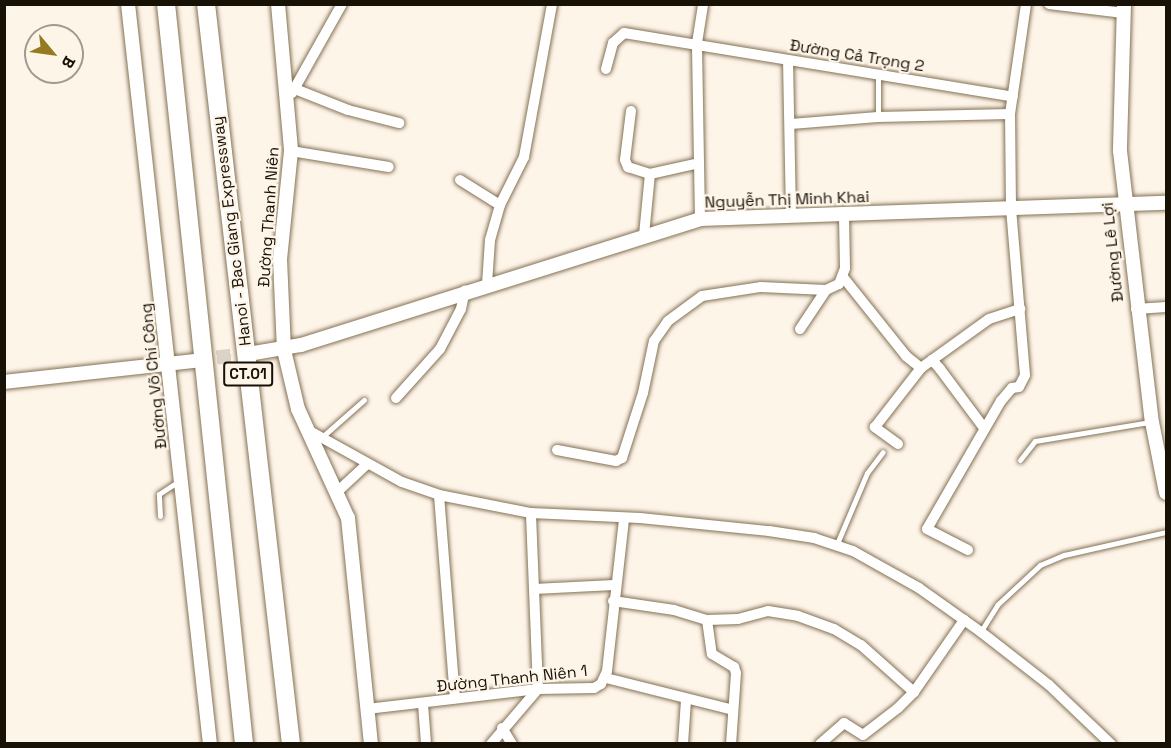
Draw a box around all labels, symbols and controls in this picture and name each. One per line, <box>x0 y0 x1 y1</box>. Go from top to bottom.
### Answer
north arrow <box>24 24 84 84</box>
street label: Đường Cả Trọng 2 <box>788 36 926 76</box>
text: B <box>57 52 80 72</box>
street label: Hanoi - Bac Giang Expressway <box>208 115 256 347</box>
street label: Đường Thanh Niên <box>255 146 283 288</box>
street label: Nguyễn Thị Minh Khai <box>704 188 870 212</box>
street label: Đường Lê Lợi <box>1098 201 1128 303</box>
street label: Đường Võ Chí Công <box>137 302 171 450</box>
road number: CT.01 <box>222 362 274 386</box>
street label: Đường Thanh Niên 1 <box>436 662 588 696</box>

